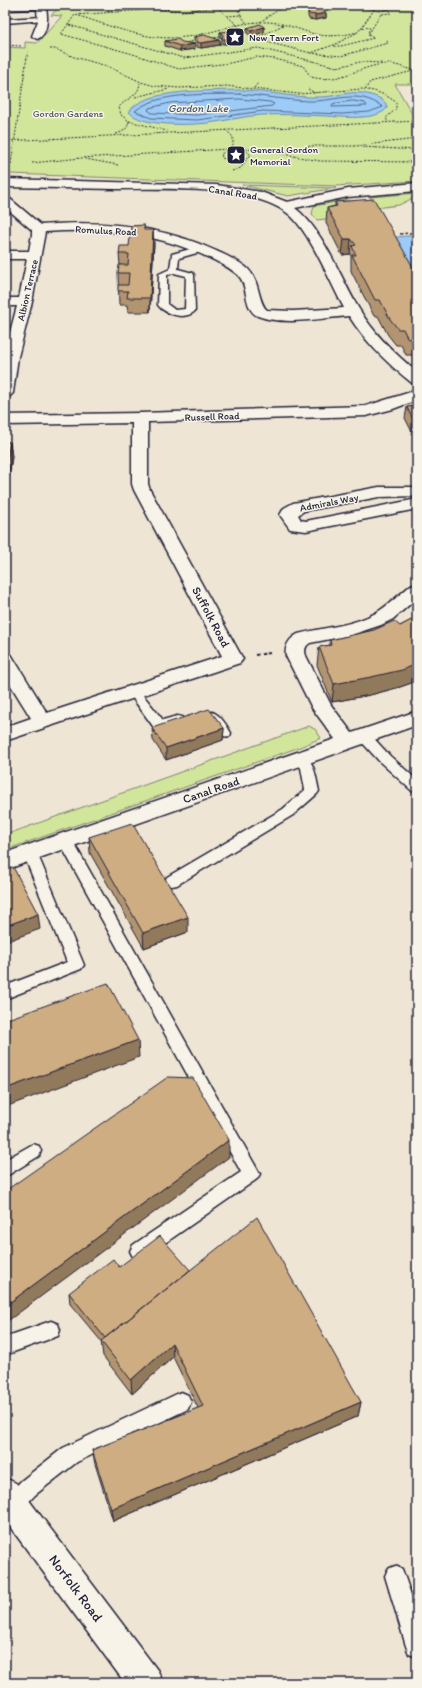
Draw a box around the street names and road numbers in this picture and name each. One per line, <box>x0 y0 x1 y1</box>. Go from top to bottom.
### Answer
street label: Canal Road <box>208 182 259 203</box>
street label: Romulus Road <box>75 222 138 239</box>
street label: Albion Terrace <box>14 258 41 322</box>
street label: Russell Road <box>184 409 240 424</box>
street label: Admirals Way <box>299 490 360 515</box>
street label: Suffolk Road <box>189 584 233 650</box>
street label: Canal Road <box>181 774 242 806</box>
street label: Norfolk Road <box>45 1552 107 1625</box>

